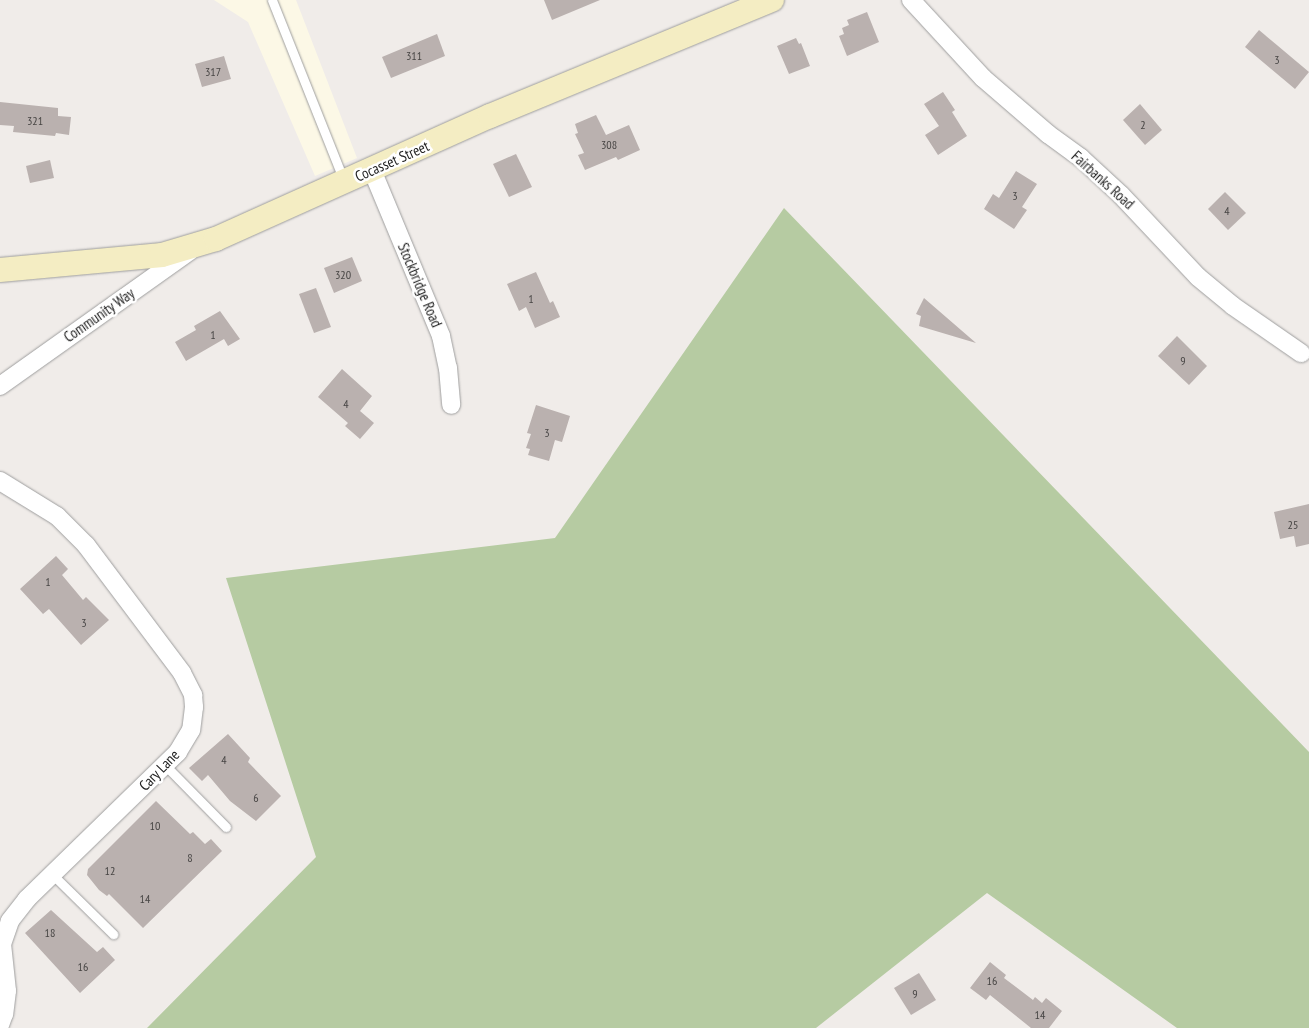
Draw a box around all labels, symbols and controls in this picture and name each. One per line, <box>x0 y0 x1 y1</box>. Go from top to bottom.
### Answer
house number: 311 <box>406 49 422 63</box>
house number: 3 <box>1274 53 1280 67</box>
house number: 317 <box>205 65 221 79</box>
house number: 321 <box>27 114 43 128</box>
house number: 2 <box>1140 118 1146 132</box>
street label: Cocasset Street <box>352 137 432 185</box>
house number: 308 <box>601 138 617 152</box>
street label: Fairbanks Road <box>1068 147 1138 213</box>
house number: 3 <box>1012 189 1018 203</box>
house number: 4 <box>1224 204 1230 218</box>
street label: Stockbridge Road <box>394 240 446 330</box>
house number: 320 <box>335 268 351 282</box>
street label: Community Way <box>60 284 138 346</box>
house number: 1 <box>528 292 534 306</box>
house number: 1 <box>210 328 216 342</box>
house number: 9 <box>1180 354 1186 368</box>
house number: 4 <box>343 397 349 411</box>
house number: 3 <box>544 426 550 440</box>
house number: 25 <box>1288 518 1298 532</box>
house number: 1 <box>45 575 51 589</box>
house number: 3 <box>81 616 87 630</box>
street label: Cary Lane <box>135 746 183 794</box>
house number: 4 <box>221 753 227 767</box>
house number: 6 <box>253 791 259 805</box>
house number: 10 <box>150 819 160 833</box>
house number: 8 <box>187 851 193 865</box>
house number: 12 <box>105 864 115 878</box>
house number: 14 <box>140 892 150 906</box>
house number: 18 <box>45 926 55 940</box>
house number: 16 <box>78 960 88 974</box>
house number: 16 <box>987 974 997 988</box>
house number: 9 <box>912 987 918 1001</box>
house number: 14 <box>1035 1008 1045 1022</box>

